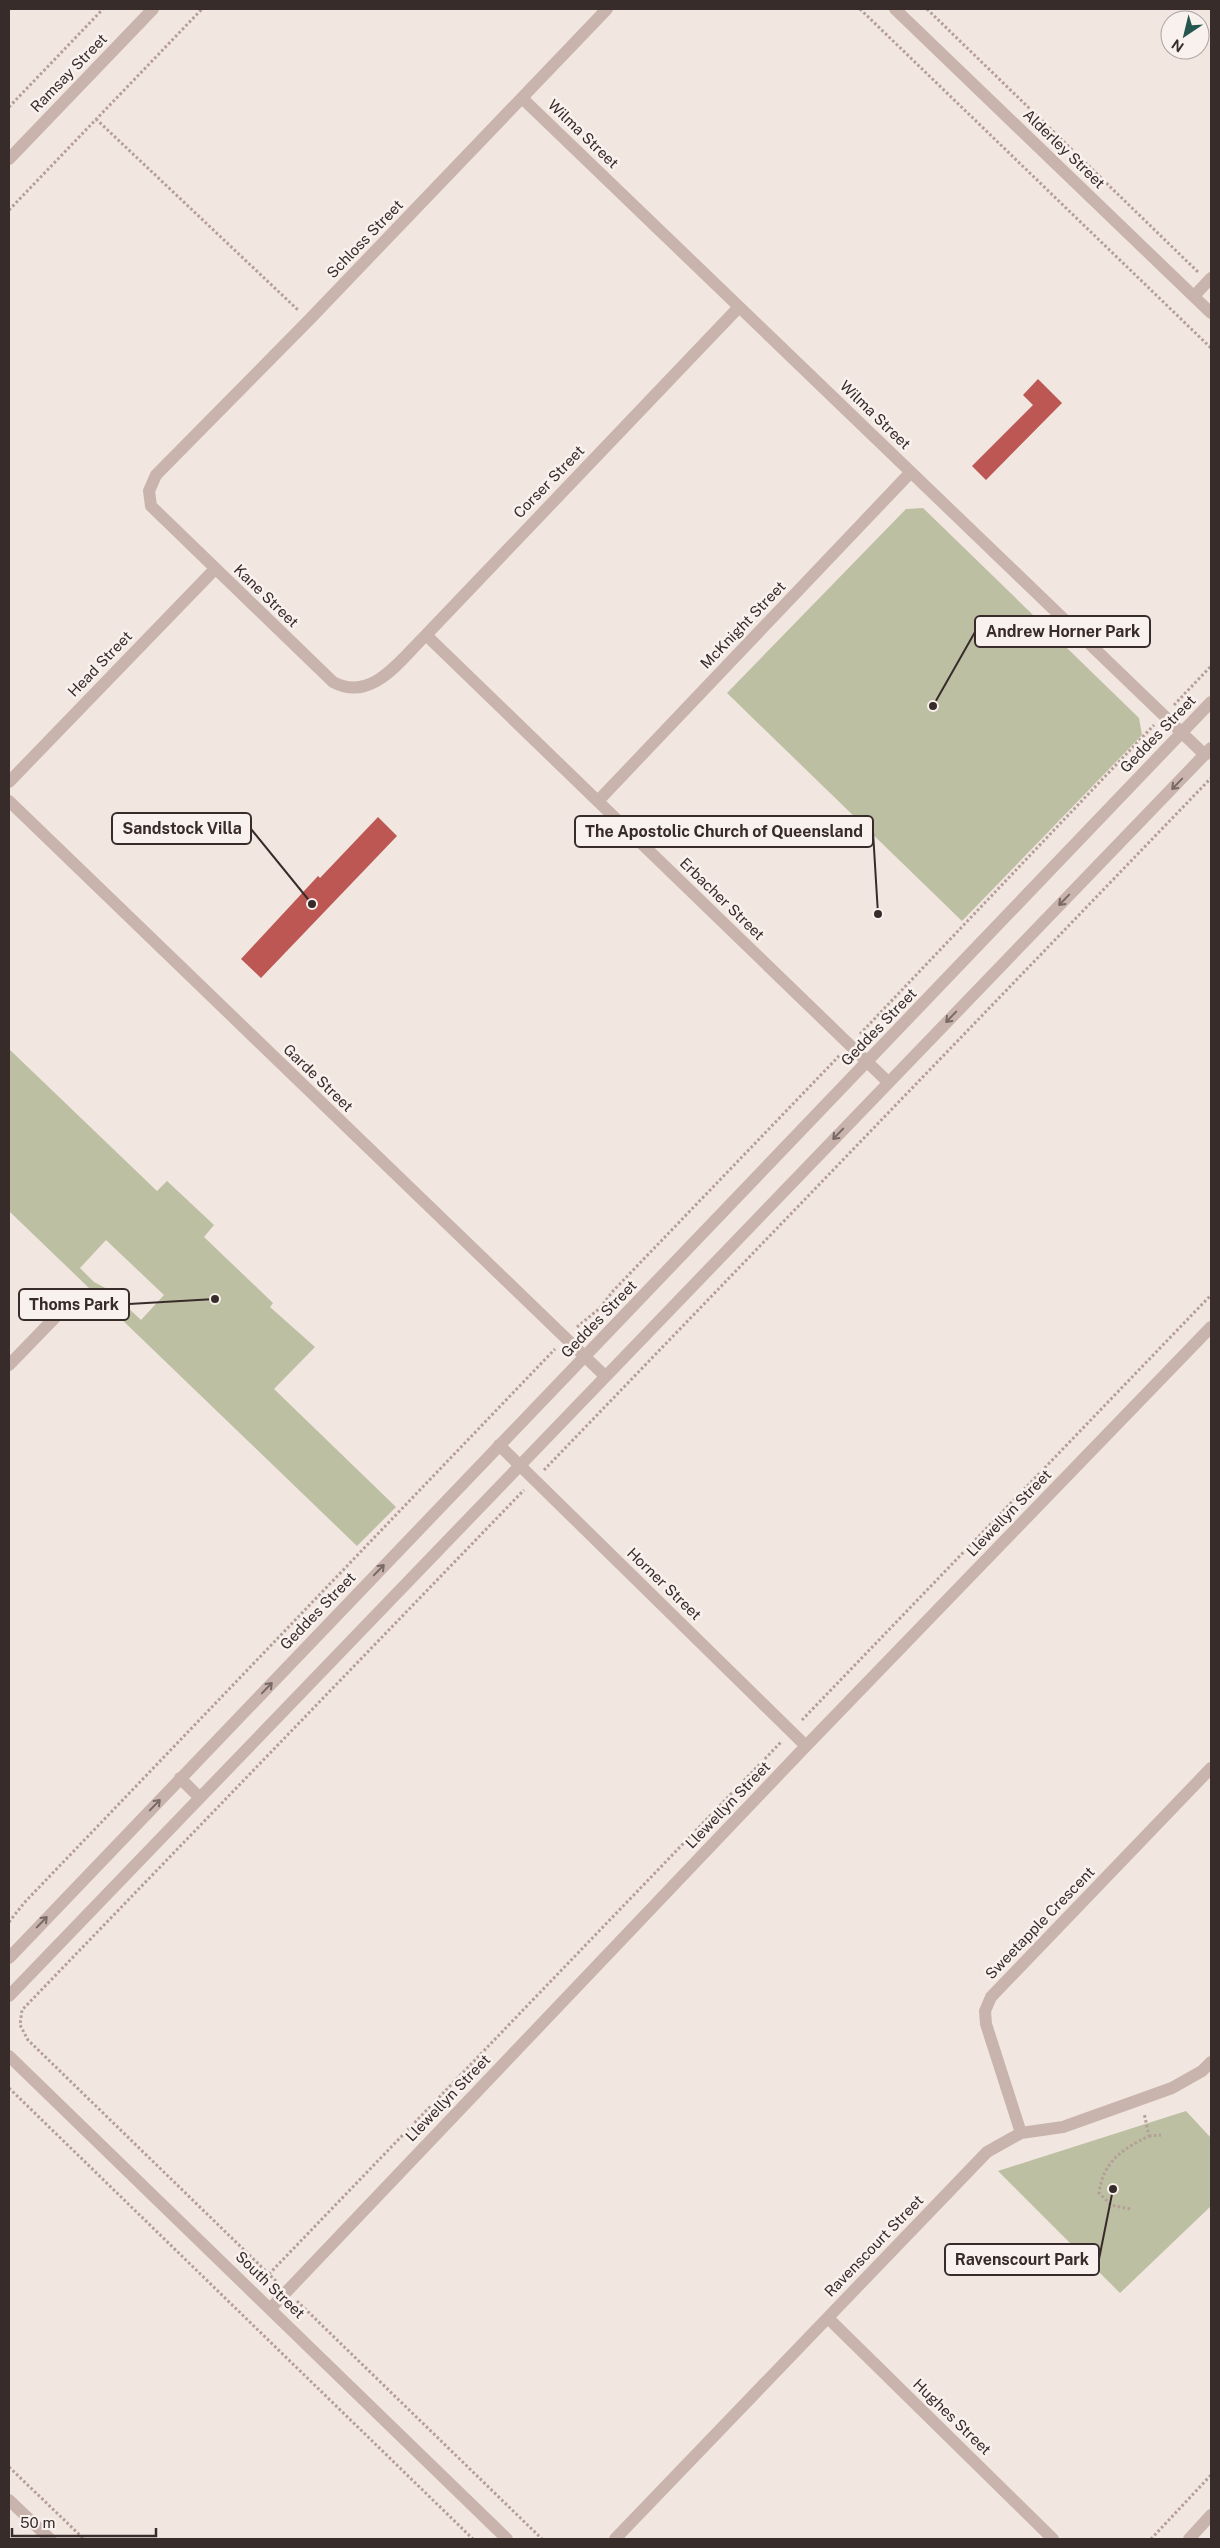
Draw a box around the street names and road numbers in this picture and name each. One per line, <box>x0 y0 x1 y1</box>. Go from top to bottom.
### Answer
street label: Ramsay Street <box>27 30 110 115</box>
street label: Wilma Street <box>545 96 622 172</box>
street label: Alderley Street <box>1020 106 1109 192</box>
street label: Schloss Street <box>323 196 406 281</box>
street label: Wilma Street <box>837 377 914 453</box>
street label: Corser Street <box>510 442 588 521</box>
street label: Kane Street <box>231 561 302 631</box>
street label: McKnight Street <box>697 577 789 672</box>
street label: Head Street <box>64 627 135 700</box>
street label: Geddes Street <box>1116 691 1199 776</box>
street label: Erbacher Street <box>677 854 768 943</box>
street label: Geddes Street <box>837 984 920 1069</box>
street label: Garde Street <box>280 1040 357 1115</box>
street label: Geddes Street <box>557 1276 640 1361</box>
street label: Llewellyn Street <box>963 1466 1054 1560</box>
street label: Horner Street <box>624 1544 705 1623</box>
street label: Geddes Street <box>276 1568 359 1653</box>
street label: Llewellyn Street <box>682 1758 773 1852</box>
street label: Sweetapple Crescent <box>982 1863 1098 1982</box>
street label: Llewellyn Street <box>402 2051 493 2145</box>
street label: Ravenscourt Street <box>821 2191 927 2300</box>
street label: South Street <box>232 2248 308 2322</box>
street label: Hughes Street <box>910 2375 995 2458</box>

